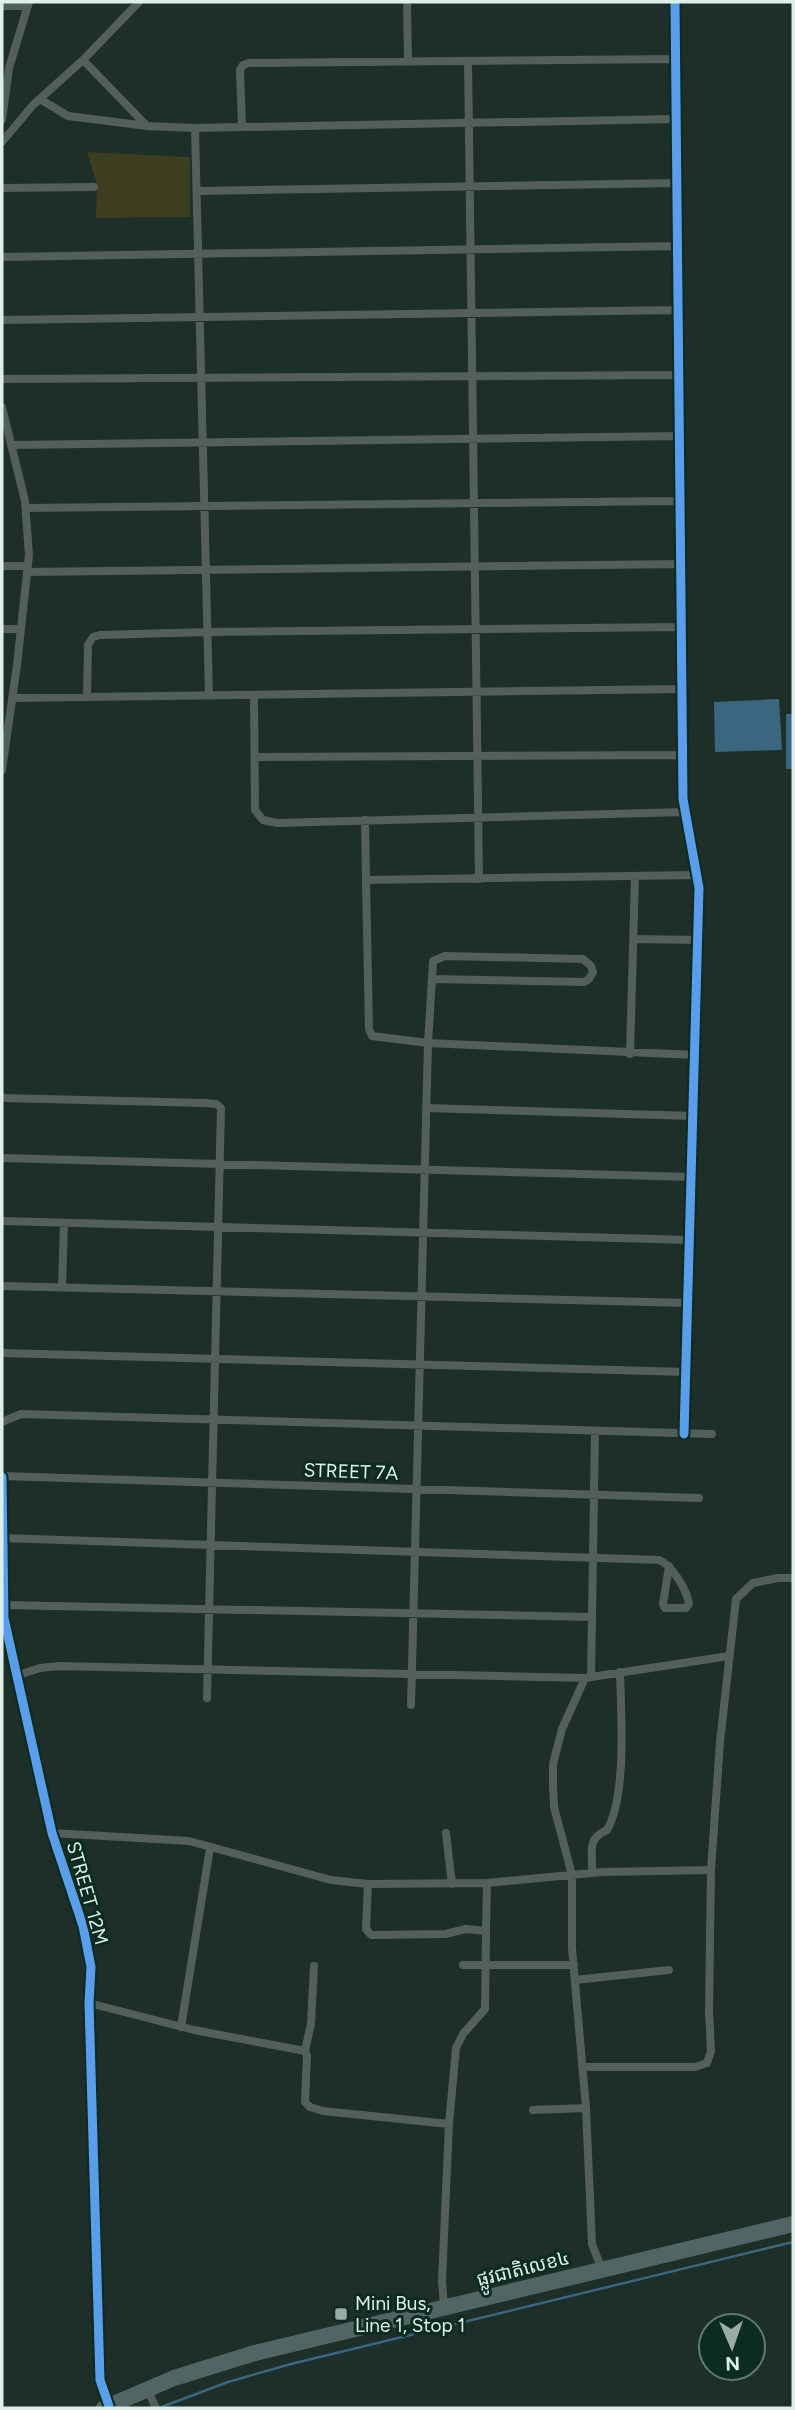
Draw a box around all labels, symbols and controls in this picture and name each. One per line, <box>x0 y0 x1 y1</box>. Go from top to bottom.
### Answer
street label: STREET 7A <box>303 1458 399 1485</box>
street label: STREET 12M <box>62 1839 113 1947</box>
street label: ផ្លូវជាតិលេខ៤ <box>474 2246 573 2297</box>
place label: Mini Bus, Line 1, Stop 1 <box>355 2292 465 2337</box>
marker: Mini Bus, Line 1, Stop 1 <box>333 2306 349 2322</box>
north arrow <box>697 2312 767 2382</box>
text: N <box>725 2352 740 2375</box>

